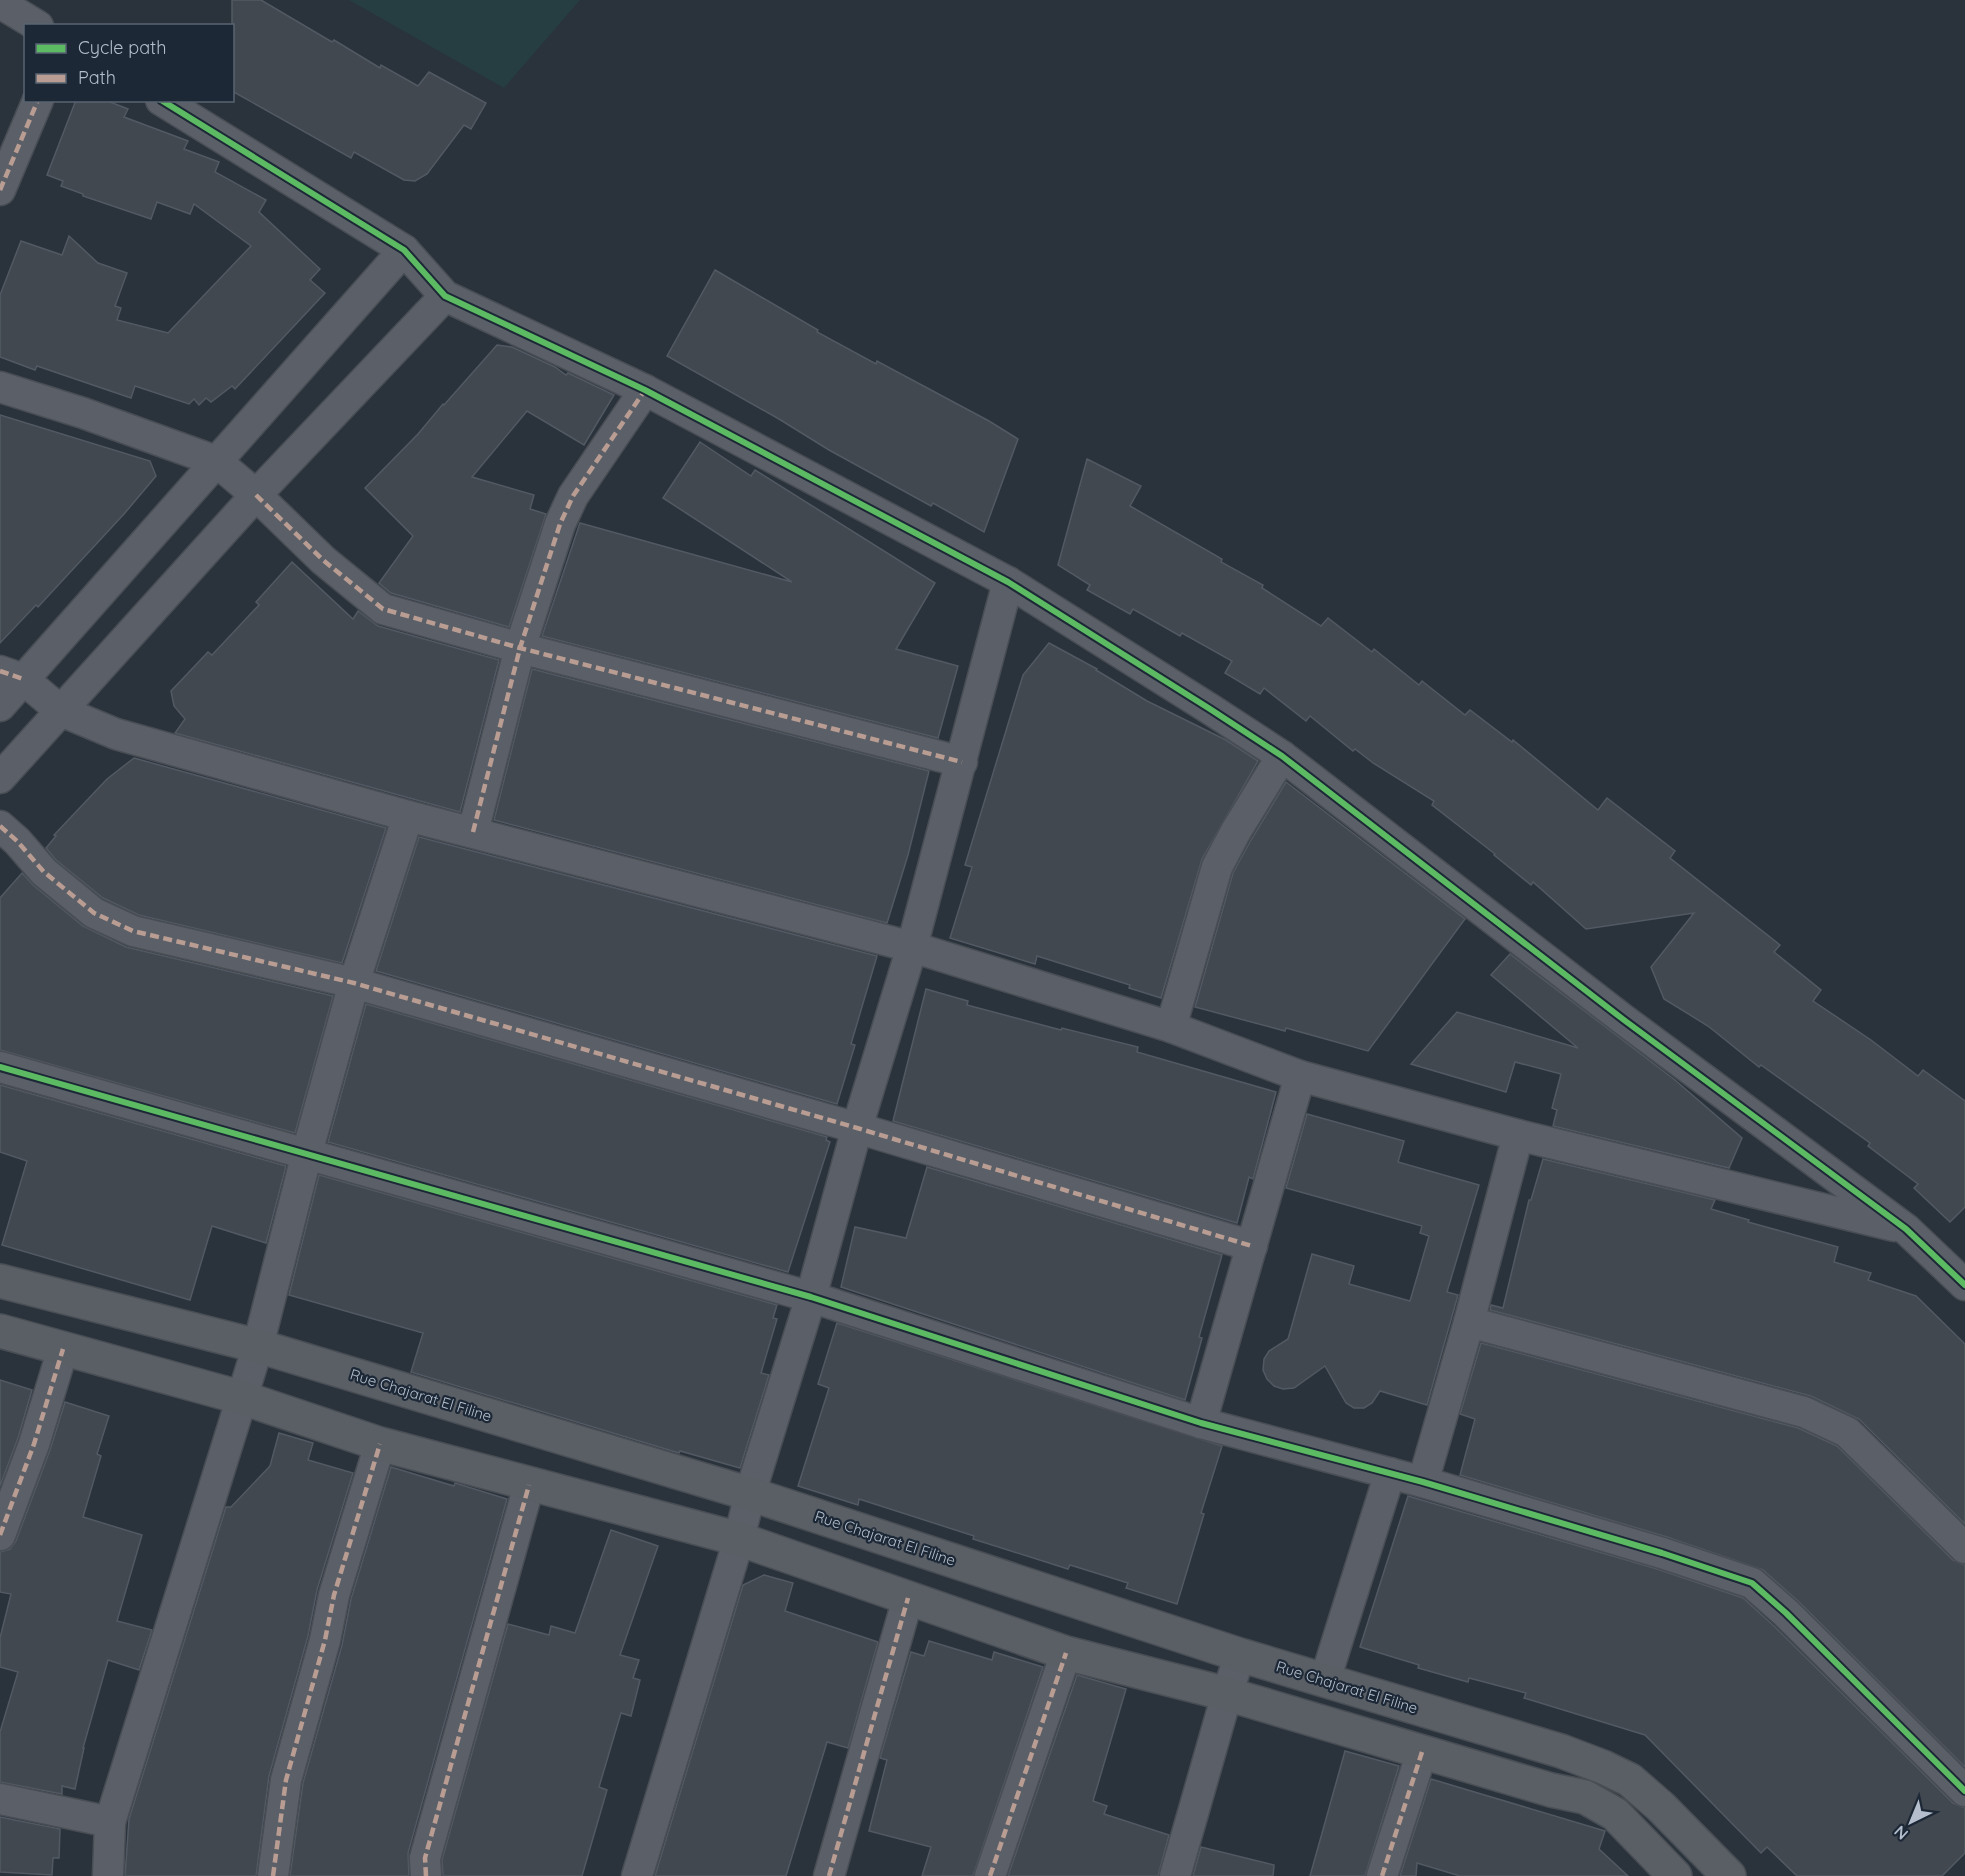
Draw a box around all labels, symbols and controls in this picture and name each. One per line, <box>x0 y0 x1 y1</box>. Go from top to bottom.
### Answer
legend <box>24 24 234 102</box>
text: Cycle path <box>78 36 166 59</box>
text: Path <box>78 66 116 89</box>
street label: Rue Chajarat El Filine <box>348 1364 494 1426</box>
street label: Rue Chajarat El Filine <box>812 1506 958 1570</box>
street label: Rue Chajarat El Filine <box>1274 1656 1420 1718</box>
north arrow <box>1881 1792 1941 1852</box>
text: N <box>1890 1822 1912 1844</box>

